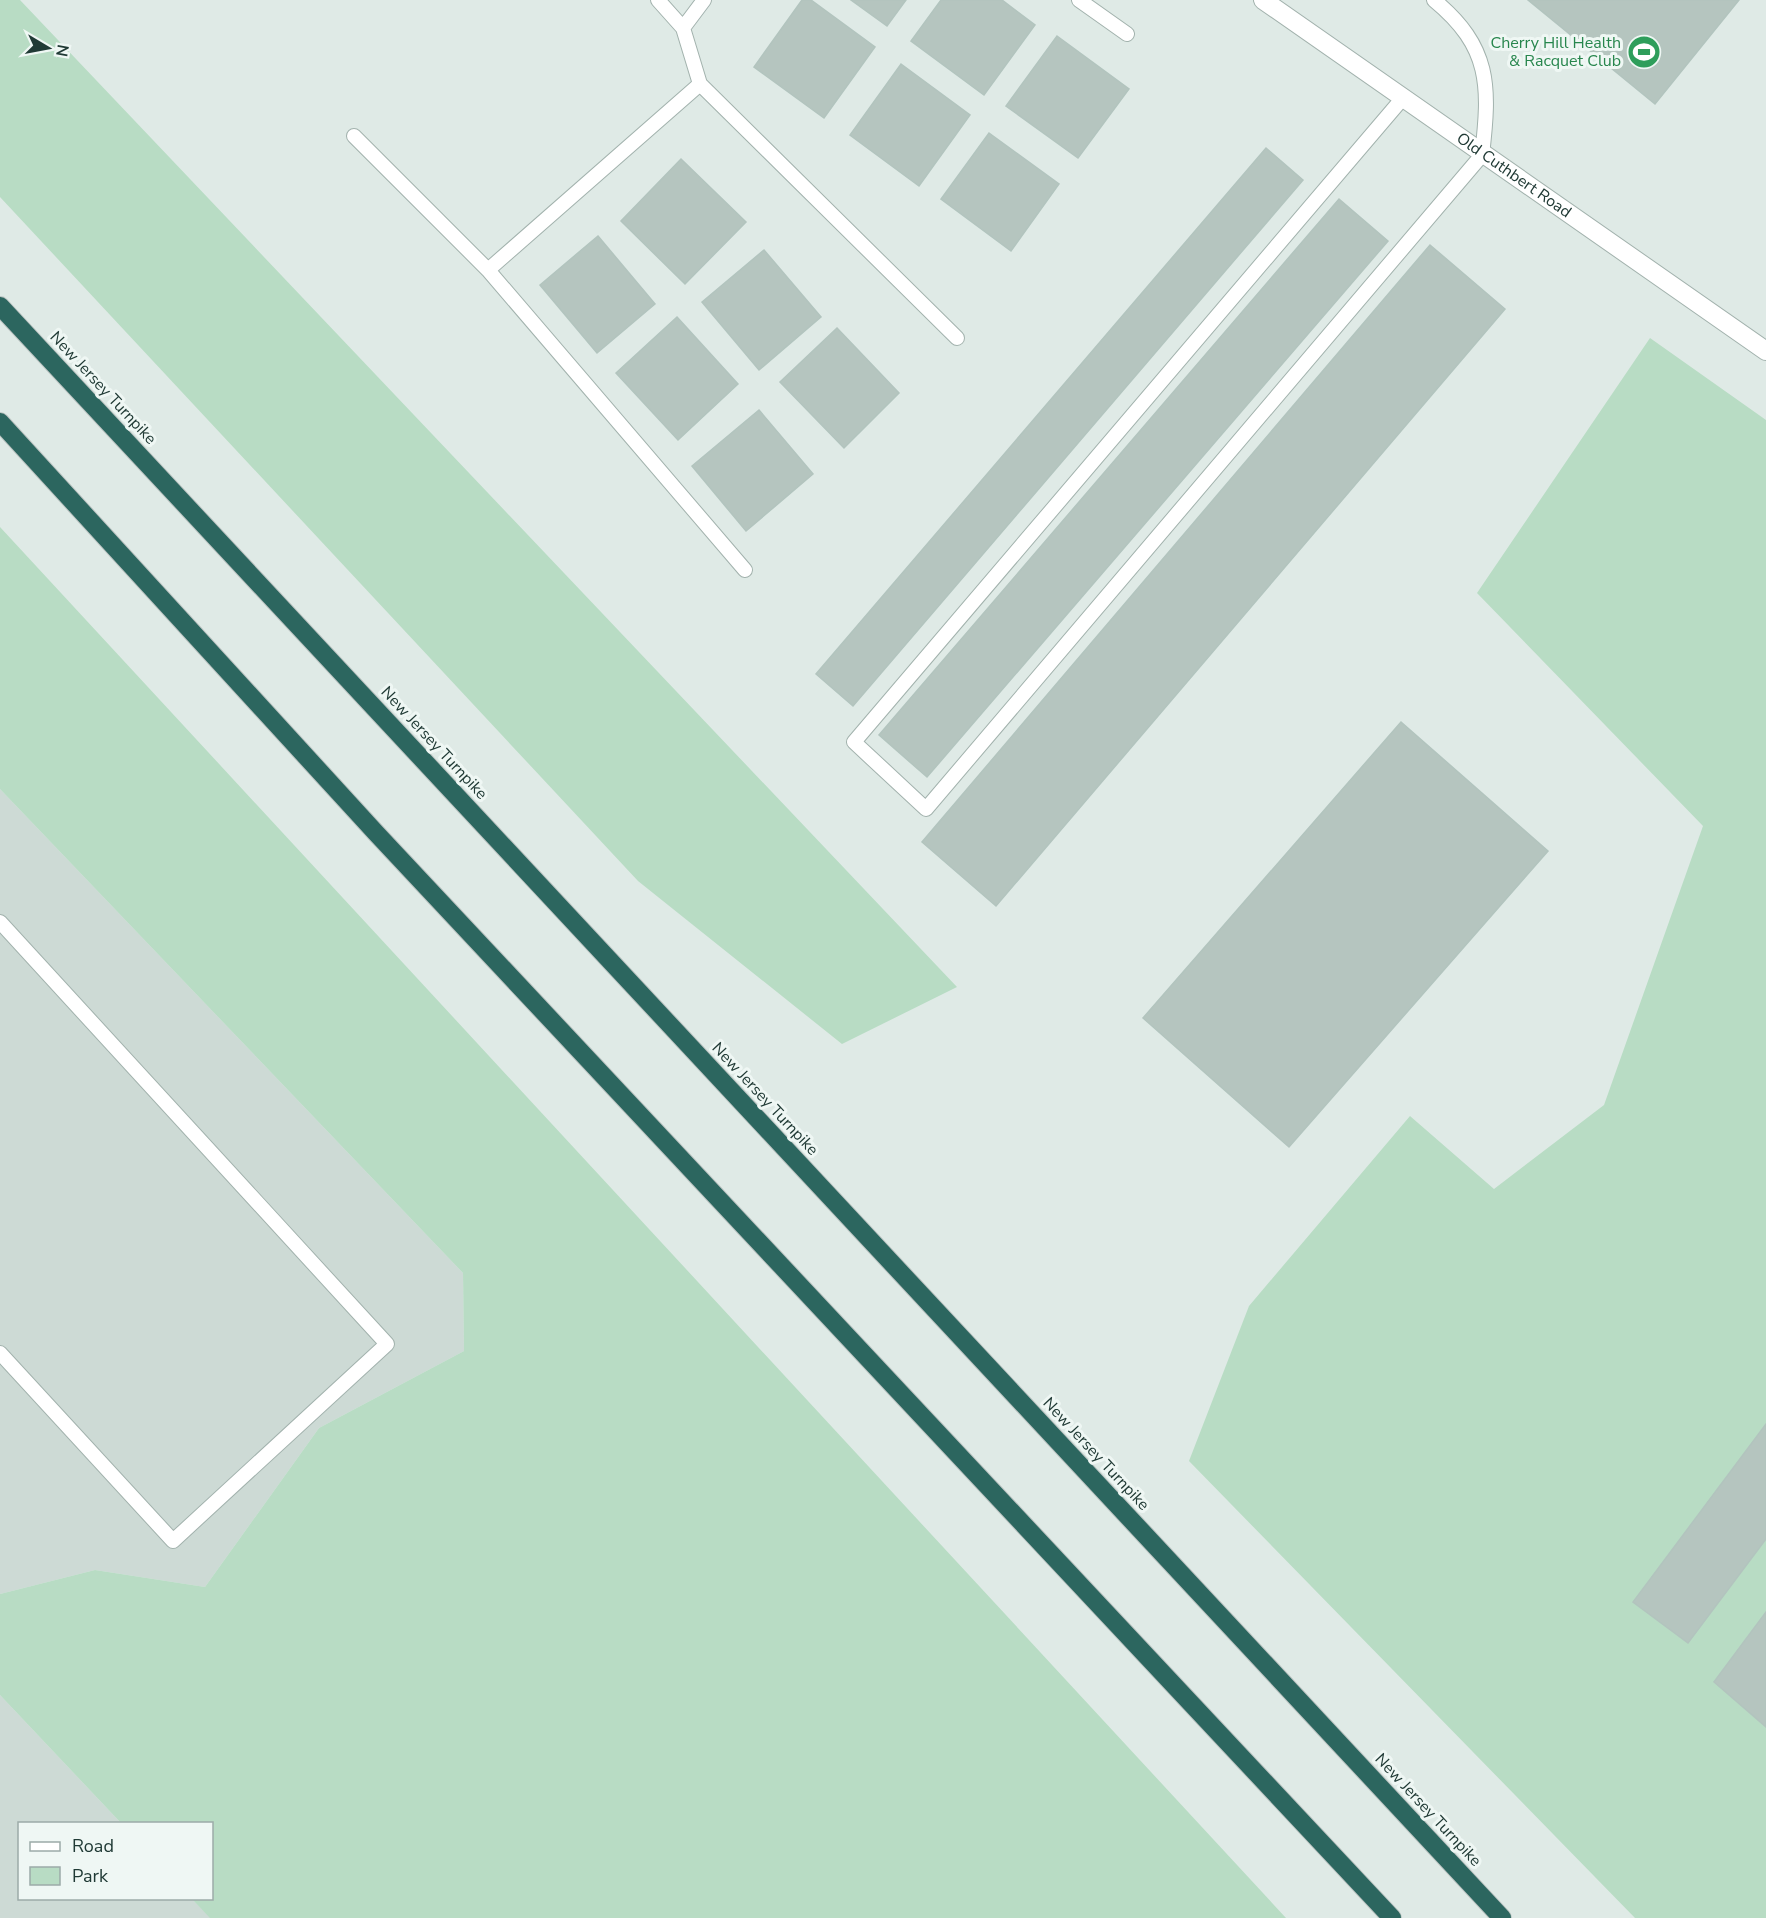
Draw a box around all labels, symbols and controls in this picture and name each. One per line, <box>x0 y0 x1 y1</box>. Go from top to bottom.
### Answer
north arrow <box>18 18 78 78</box>
place label: Cherry Hill Health & Racquet Club <box>1490 32 1621 72</box>
sports icon: Cherry Hill Health & Racquet Club <box>1626 34 1662 70</box>
text: N <box>50 43 74 58</box>
street label: Old Cuthbert Road <box>1452 127 1576 223</box>
street label: New Jersey Turnpike <box>45 327 161 449</box>
street label: New Jersey Turnpike <box>376 682 492 804</box>
street label: New Jersey Turnpike <box>707 1038 823 1160</box>
street label: New Jersey Turnpike <box>1038 1393 1154 1515</box>
street label: New Jersey Turnpike <box>1370 1749 1486 1871</box>
legend <box>18 1822 213 1900</box>
text: Road <box>72 1834 114 1858</box>
text: Park <box>72 1864 109 1888</box>

